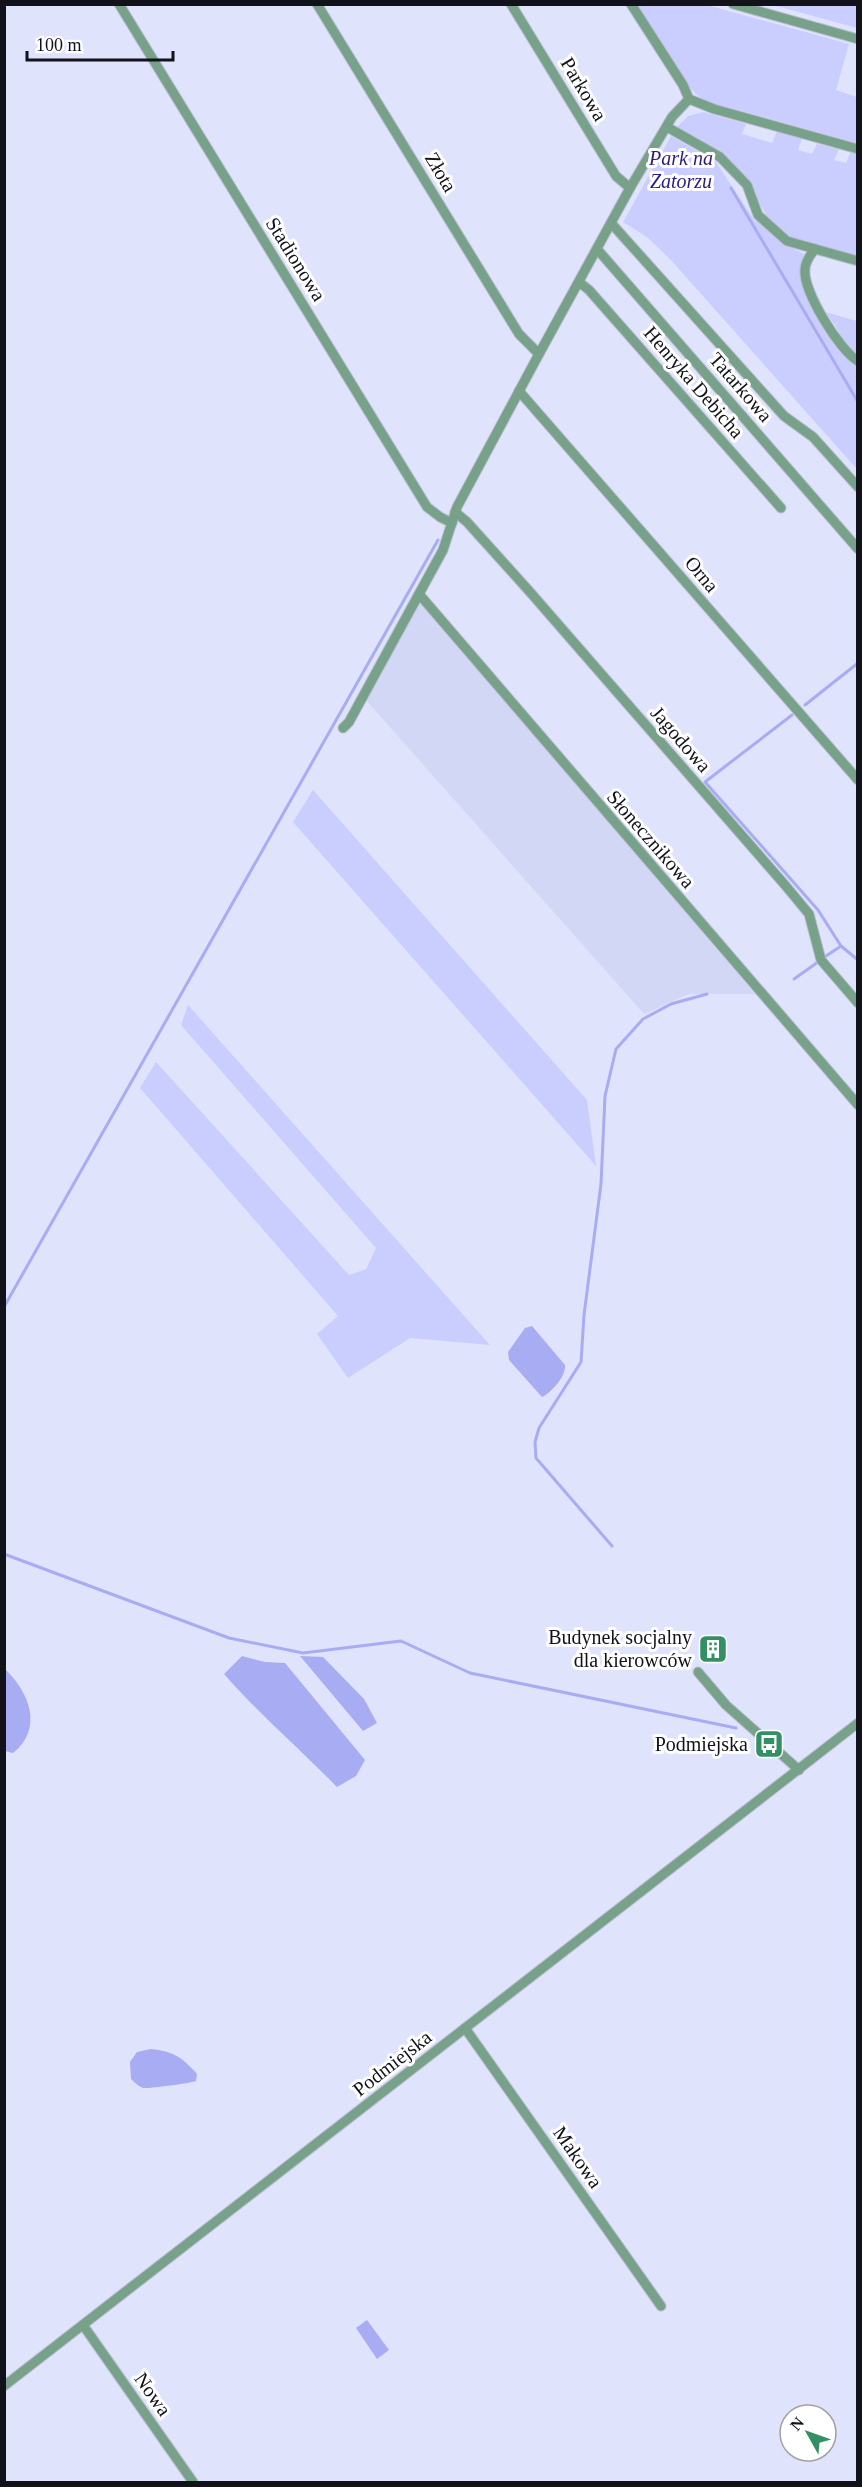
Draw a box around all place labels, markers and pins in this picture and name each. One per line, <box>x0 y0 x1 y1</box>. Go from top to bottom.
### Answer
place label: Budynek socjalny dla kierowców <box>548 1626 693 1671</box>
building icon: Budynek socjalny dla kierowców <box>697 1633 729 1665</box>
bus stop icon: Podmiejska <box>753 1728 785 1760</box>
place label: Podmiejska <box>655 1733 748 1756</box>

